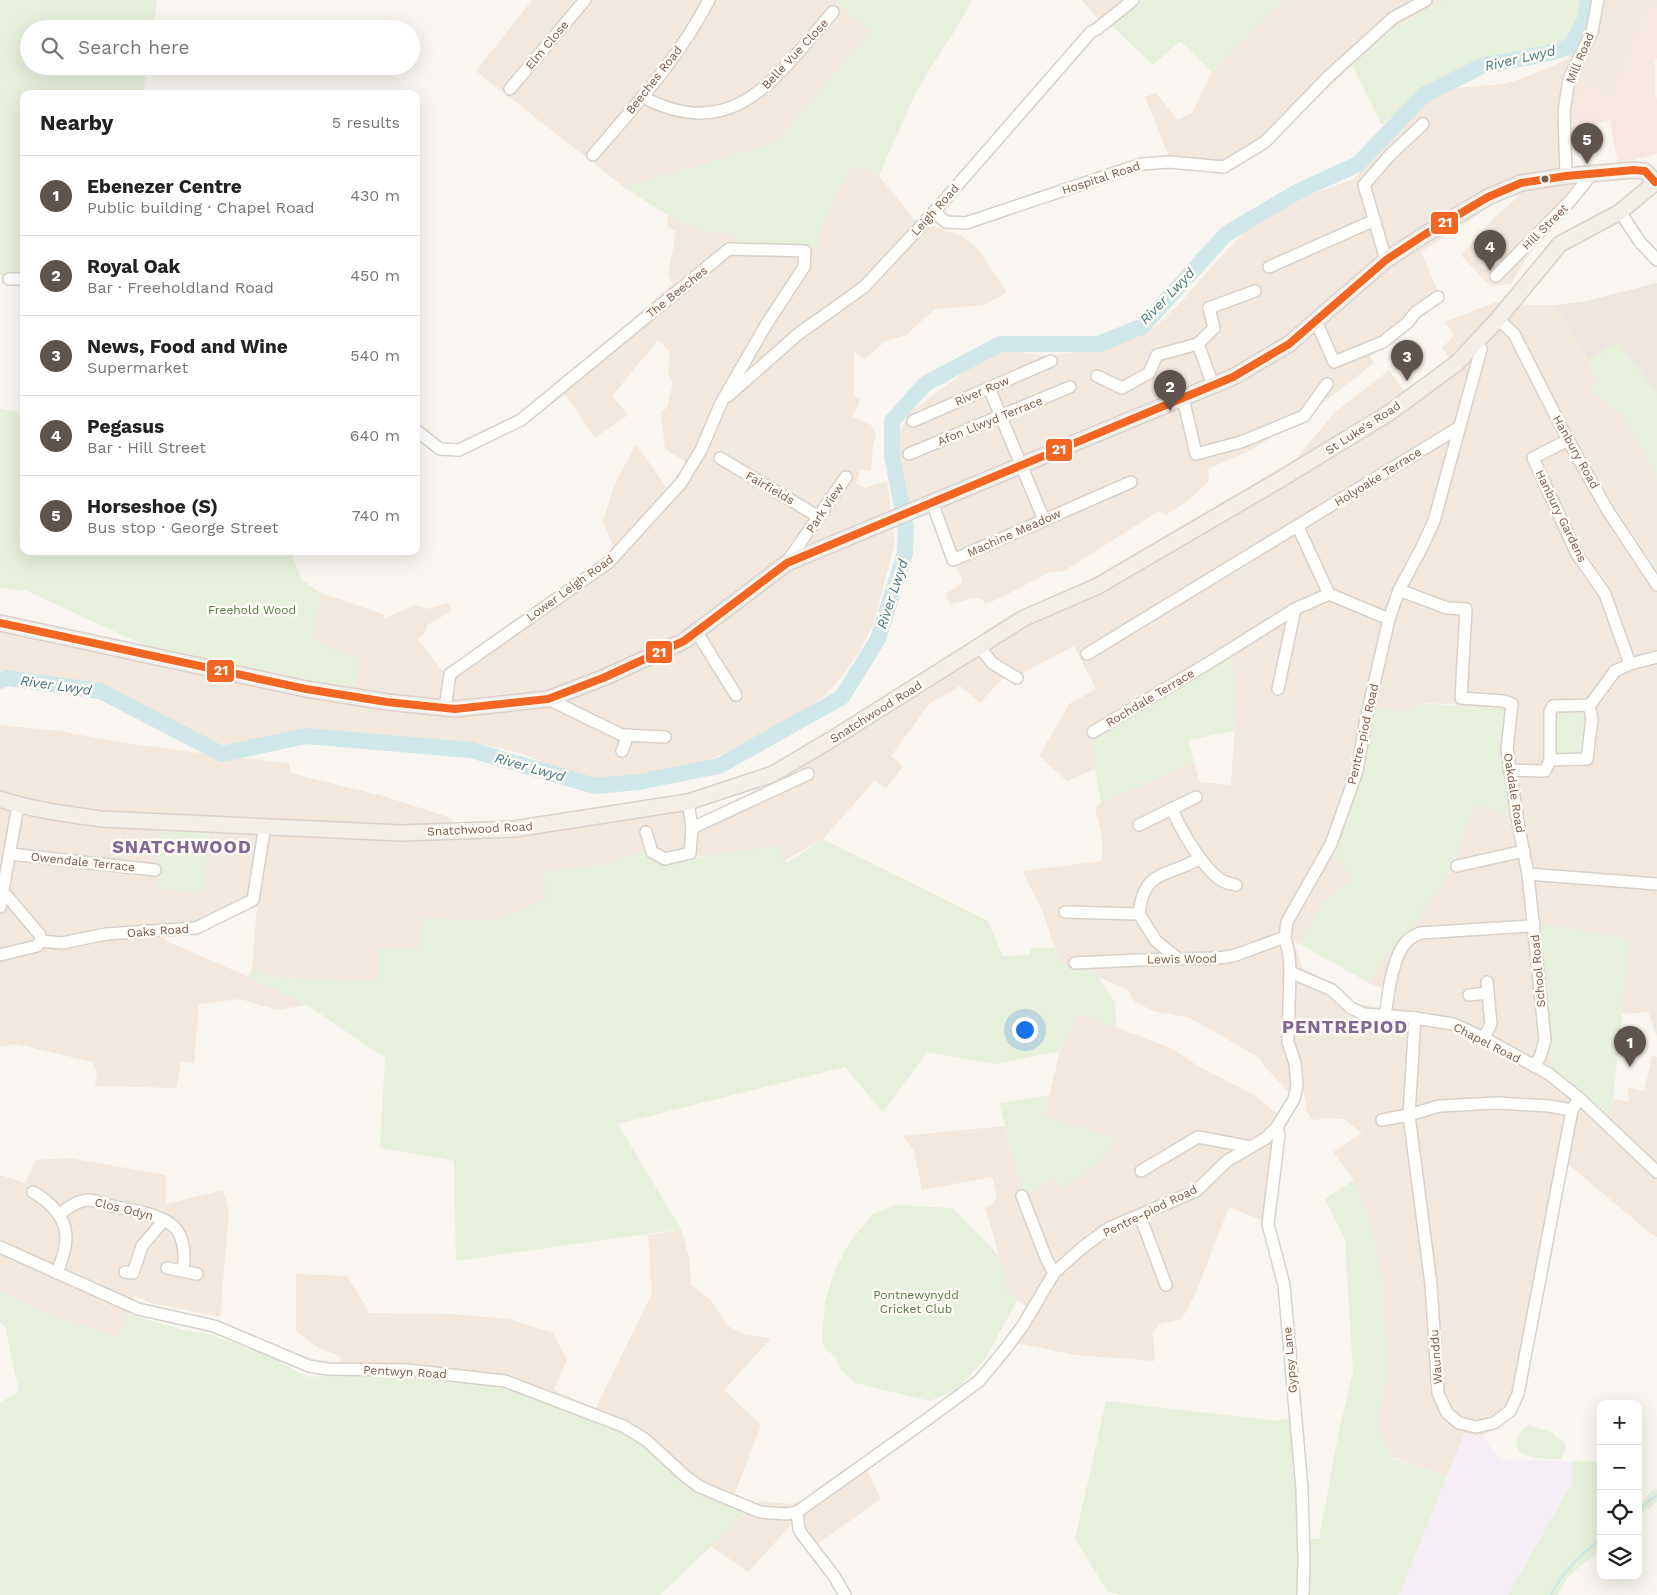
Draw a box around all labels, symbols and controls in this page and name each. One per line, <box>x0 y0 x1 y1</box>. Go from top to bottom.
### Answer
street label: Belle Vue Close <box>759 16 831 92</box>
street label: Elm Close <box>523 18 571 72</box>
search box <box>20 20 420 75</box>
street label: Mill Road <box>1563 31 1597 85</box>
icon: search <box>38 34 66 62</box>
text: Search here <box>78 36 189 59</box>
water label: River Lwyd <box>1483 42 1557 74</box>
street label: Beeches Road <box>623 43 685 117</box>
text: Nearby <box>40 110 113 135</box>
text: 5 results <box>332 113 400 132</box>
pin: 5 <box>1571 123 1603 164</box>
street label: Hospital Road <box>1060 159 1142 197</box>
unlabelled marker <box>1540 174 1550 184</box>
text: Ebenezer Centre <box>87 175 242 198</box>
street label: Leigh Road <box>908 181 962 239</box>
text: 1 <box>53 186 59 205</box>
text: 430 m <box>350 186 400 205</box>
text: Public building · Chapel Road <box>87 198 315 217</box>
street label: Hill Street <box>1519 201 1571 253</box>
line badge: 21 <box>1430 211 1459 235</box>
text: 21 <box>1438 214 1452 230</box>
pin: 4 <box>1474 230 1506 271</box>
text: Royal Oak <box>87 255 180 278</box>
street label: The Beeches <box>644 263 710 321</box>
water label: River Lwyd <box>1136 264 1198 327</box>
text: 2 <box>51 266 61 285</box>
text: 450 m <box>350 266 400 285</box>
text: Bar · Freeholdland Road <box>87 278 274 297</box>
text: News, Food and Wine <box>87 335 288 358</box>
pin: 3 <box>1391 340 1423 381</box>
text: 3 <box>51 346 61 365</box>
text: 540 m <box>350 346 400 365</box>
text: Supermarket <box>87 358 188 377</box>
pin: 2 <box>1154 370 1186 411</box>
street label: River Row <box>953 373 1011 409</box>
street label: Afon Llwyd Terrace <box>935 394 1045 448</box>
street label: St Luke's Road <box>1323 398 1403 458</box>
street label: Hanbury Road <box>1550 413 1602 491</box>
text: Pegasus <box>87 415 164 438</box>
text: 4 <box>51 426 61 445</box>
text: 640 m <box>350 426 400 445</box>
text: Bar · Hill Street <box>87 438 206 457</box>
line badge: 21 <box>1045 438 1073 462</box>
text: 21 <box>1052 441 1066 457</box>
street label: Holyoake Terrace <box>1332 445 1424 509</box>
street label: Hanbury Gardens <box>1533 467 1589 565</box>
street label: Fairfields <box>743 468 797 508</box>
street label: Park View <box>803 480 847 536</box>
text: Horseshoe (S) <box>87 495 218 518</box>
text: 5 <box>51 506 61 525</box>
text: 740 m <box>352 506 400 525</box>
street label: Machine Meadow <box>965 506 1063 560</box>
text: Bus stop · George Street <box>87 518 278 537</box>
street label: Lower Leigh Road <box>524 552 616 624</box>
water label: River Lwyd <box>873 557 911 631</box>
park label: Freehold Wood <box>208 603 296 617</box>
line badge: 21 <box>645 640 673 664</box>
text: 21 <box>652 644 666 660</box>
line badge: 21 <box>206 659 235 683</box>
text: 21 <box>214 662 228 678</box>
street label: Rochdale Terrace <box>1103 666 1197 730</box>
water label: River Lwyd <box>19 672 93 698</box>
street label: Snatchwood Road <box>827 678 925 746</box>
street label: Pentre-piod Road <box>1345 682 1381 786</box>
water label: River Lwyd <box>493 749 567 785</box>
street label: Oakdale Road <box>1501 752 1527 834</box>
street label: Snatchwood Road <box>427 819 533 839</box>
district label: SNATCHWOOD <box>112 836 252 857</box>
street label: Owendale Terrace <box>30 850 136 874</box>
street label: Oaks Road <box>127 922 189 940</box>
street label: School Road <box>1528 934 1548 1008</box>
street label: Lewis Wood <box>1147 951 1217 967</box>
district label: PENTREPIOD <box>1282 1016 1408 1037</box>
your location <box>1012 1017 1038 1043</box>
street label: Chapel Road <box>1451 1020 1523 1066</box>
pin: 1 <box>1614 1026 1646 1067</box>
street label: Pentre-piod Road <box>1101 1182 1199 1240</box>
street label: Clos Odyn <box>93 1195 155 1223</box>
park label: Pontnewynydd Cricket Club <box>873 1288 959 1316</box>
street label: Gypsy Lane <box>1280 1326 1300 1394</box>
street label: Waunddu <box>1427 1329 1445 1385</box>
street label: Pentwyn Road <box>363 1363 447 1381</box>
map controls <box>1597 1400 1642 1580</box>
button: + <box>1597 1400 1642 1445</box>
button: − <box>1597 1445 1642 1490</box>
button: locate <box>1597 1490 1642 1535</box>
button: layers <box>1597 1535 1642 1580</box>

